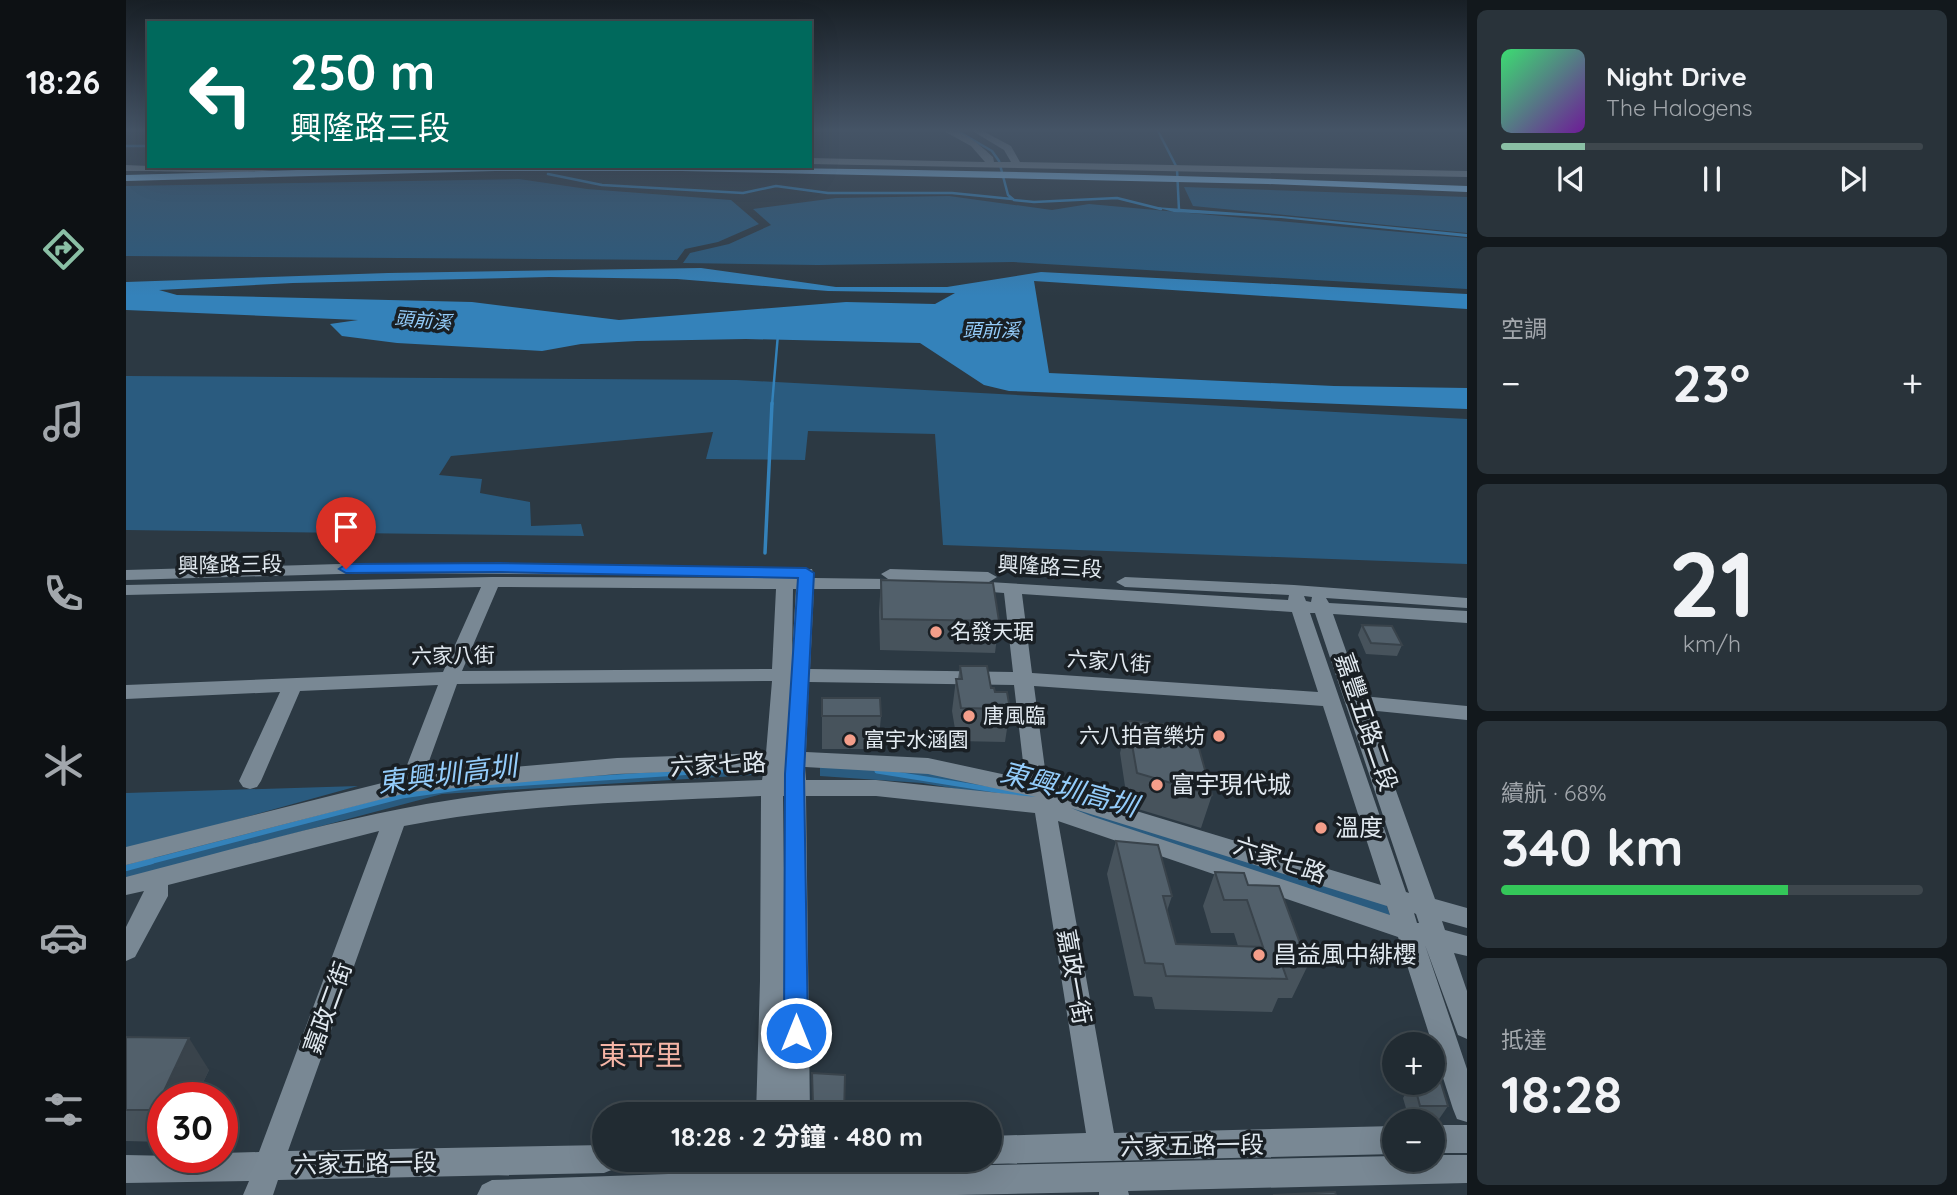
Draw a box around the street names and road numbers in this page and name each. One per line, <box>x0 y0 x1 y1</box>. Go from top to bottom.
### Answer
street label: 興隆路三段 <box>177 550 283 578</box>
street label: 興隆路三段 <box>997 550 1103 582</box>
street label: 六家八街 <box>411 641 495 669</box>
street label: 六家八街 <box>1066 645 1152 677</box>
street label: 嘉豐五路二段 <box>1329 649 1405 795</box>
street label: 六家七路 <box>669 747 767 781</box>
street label: 六家七路 <box>1230 829 1331 889</box>
street label: 嘉政一街 <box>1052 927 1098 1027</box>
street label: 嘉政二街 <box>297 957 358 1058</box>
street label: 六家五路一段 <box>1120 1129 1264 1161</box>
street label: 六家五路一段 <box>293 1147 437 1179</box>

